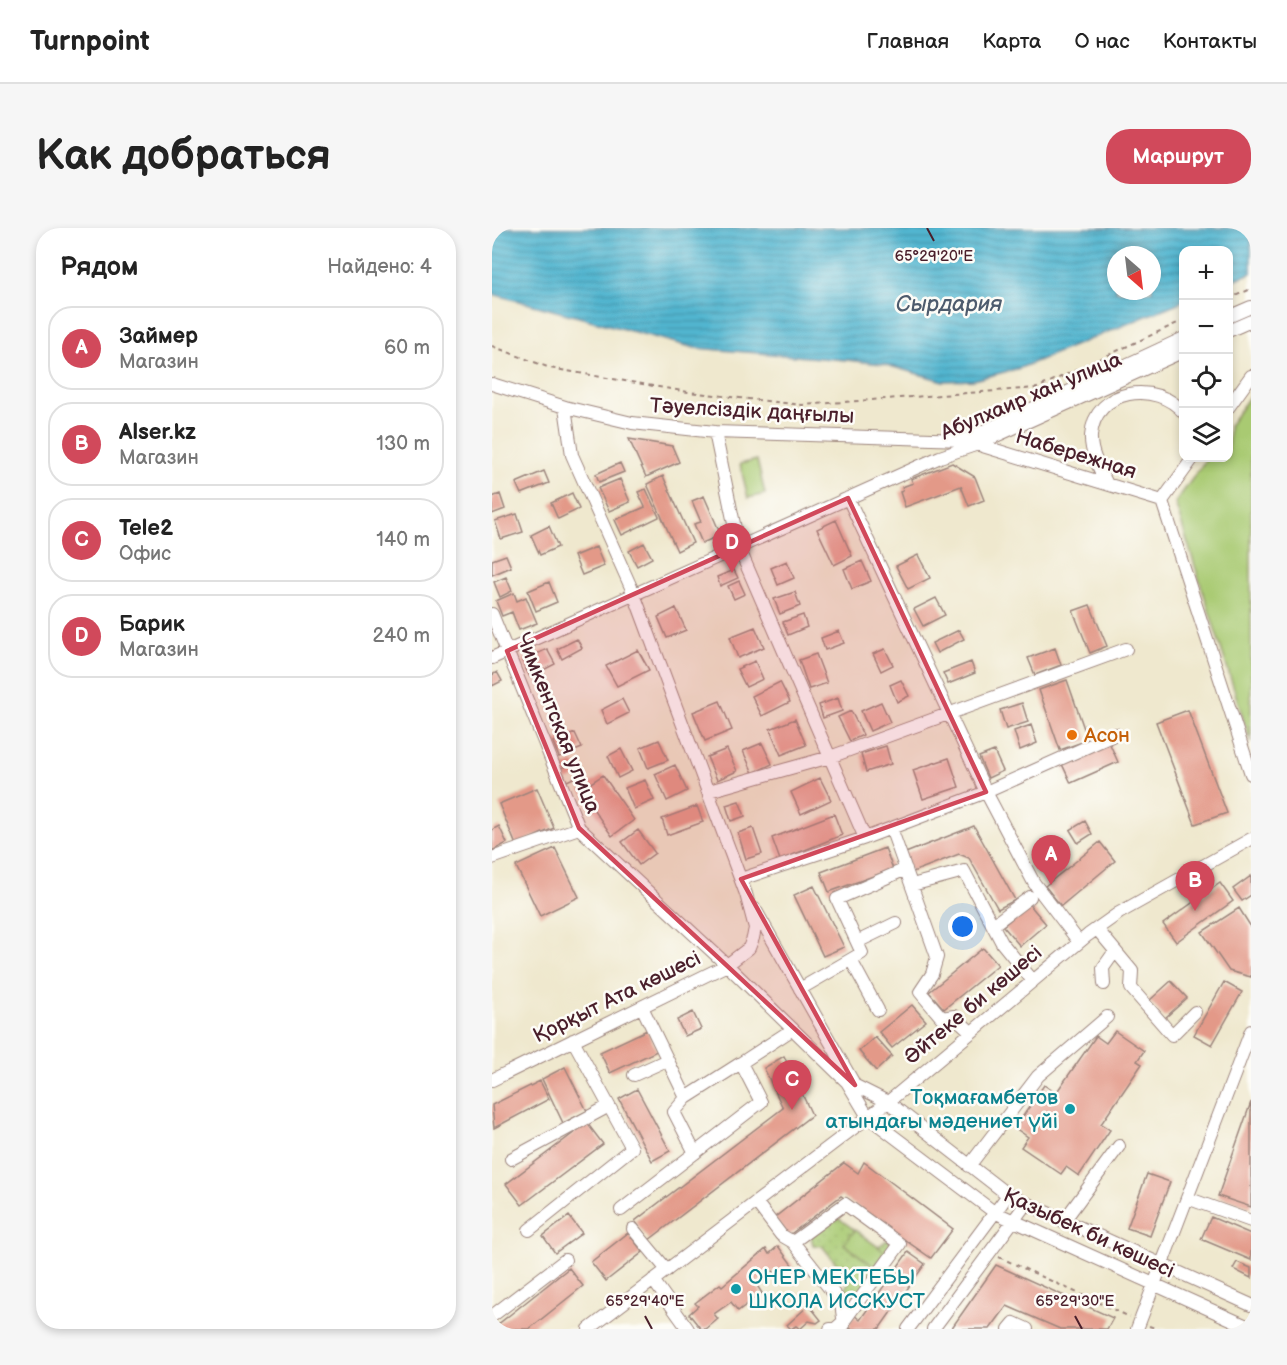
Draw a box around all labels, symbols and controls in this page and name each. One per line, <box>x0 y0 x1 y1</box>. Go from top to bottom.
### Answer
text: Turnpoint <box>30 25 150 58</box>
text: Главная <box>866 29 949 54</box>
text: Карта <box>982 29 1041 54</box>
text: О нас <box>1074 29 1130 54</box>
text: Контакты <box>1163 29 1257 54</box>
button: Маршрут <box>1106 129 1251 184</box>
text: Как добраться <box>36 131 331 182</box>
north arrow <box>1107 246 1161 300</box>
map controls <box>1179 246 1233 462</box>
button: + <box>1179 246 1233 300</box>
text: 65°29'20"E <box>895 247 973 266</box>
text: Рядом <box>60 252 138 283</box>
text: Найдено: 4 <box>327 255 432 279</box>
water label: Сырдария <box>896 291 1002 318</box>
button: − <box>1179 300 1233 354</box>
text: Займер <box>119 323 198 350</box>
text: A <box>75 336 88 360</box>
text: 60 m <box>384 336 430 360</box>
street label: Абулхаир хан улица <box>936 346 1126 446</box>
text: Магазин <box>119 350 199 374</box>
button: locate <box>1179 354 1233 408</box>
street label: Тәуелсіздік даңғылы <box>649 393 855 429</box>
button: layers <box>1179 408 1233 462</box>
text: Alser.kz <box>119 419 196 446</box>
street label: Набережная <box>1012 424 1140 484</box>
text: B <box>74 432 89 456</box>
text: 130 m <box>376 432 430 456</box>
text: Магазин <box>119 446 199 470</box>
text: Tele2 <box>119 515 173 542</box>
pin: D <box>712 524 752 573</box>
text: C <box>74 528 89 552</box>
text: 140 m <box>376 528 430 552</box>
text: Офис <box>119 542 171 566</box>
text: Барик <box>119 611 185 638</box>
text: D <box>75 624 88 648</box>
text: 240 m <box>373 624 430 648</box>
street label: Чимкентская улица <box>510 629 606 818</box>
text: Магазин <box>119 638 199 662</box>
place label: Асон <box>1083 723 1130 748</box>
marker: Асон <box>1065 728 1079 742</box>
pin: A <box>1032 836 1070 885</box>
pin: B <box>1176 862 1214 911</box>
your location <box>948 912 977 941</box>
street label: Әйтеке би көшесі <box>899 940 1047 1070</box>
street label: Қорқыт Ата көшесі <box>529 946 705 1048</box>
pin: C <box>772 1060 812 1110</box>
place label: Тоқмағамбетов атындағы мәдениет үйі <box>825 1085 1058 1134</box>
marker: Тоқмағамбетов атындағы мәдениет үйі <box>1063 1102 1077 1116</box>
street label: Қазыбек би көшесі <box>1000 1182 1178 1284</box>
place label: ОНЕР МЕКТЕБЫ ШКОЛА ИССКУСТ <box>748 1265 926 1314</box>
marker: ОНЕР МЕКТЕБЫ ШКОЛА ИССКУСТ <box>729 1282 743 1296</box>
text: 65°29'40"E <box>606 1292 685 1311</box>
text: 65°29'30"E <box>1036 1292 1115 1311</box>

